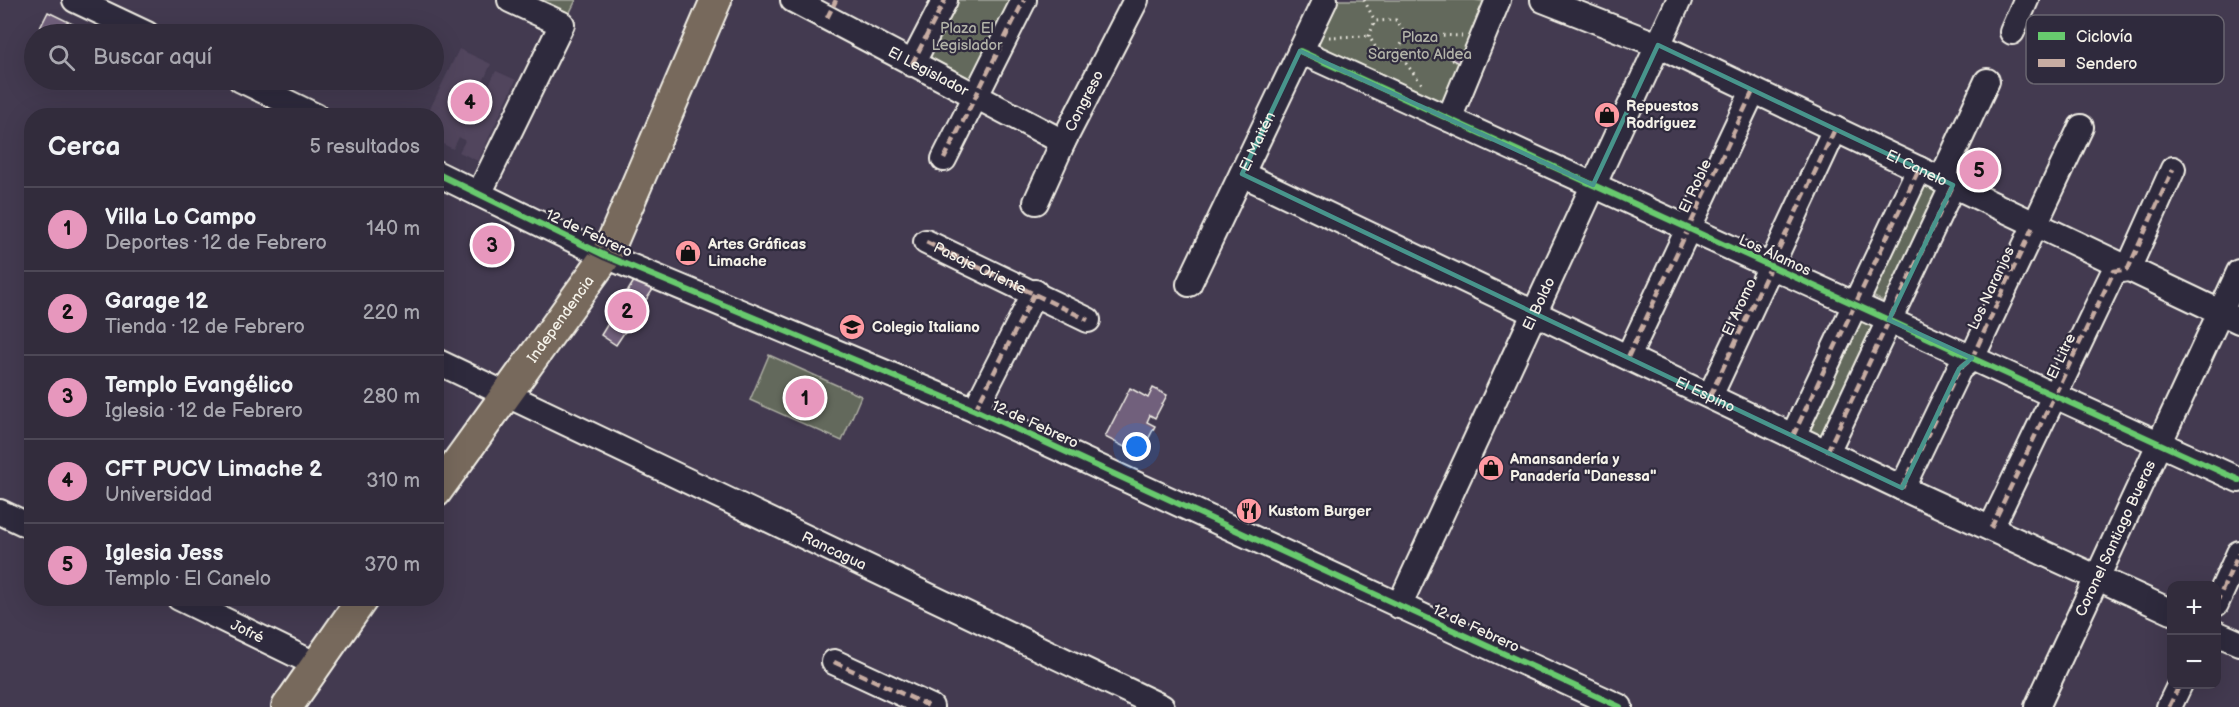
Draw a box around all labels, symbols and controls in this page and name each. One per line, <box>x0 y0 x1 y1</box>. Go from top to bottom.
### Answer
legend <box>2026 15 2224 84</box>
park label: Plaza El Legislador <box>932 19 1003 55</box>
search box <box>24 24 444 90</box>
park label: Plaza Sargento Aldea <box>1368 28 1472 64</box>
text: Ciclovía <box>2076 28 2133 47</box>
icon: search <box>45 41 78 74</box>
street label: El Legislador <box>885 43 972 101</box>
text: Buscar aquí <box>93 44 212 71</box>
text: Sendero <box>2076 55 2137 74</box>
street label: Congreso <box>1061 67 1108 135</box>
pin: 4 <box>450 80 490 124</box>
place label: Repuestos Rodríguez <box>1626 97 1699 133</box>
shop icon: Repuestos Rodríguez <box>1592 100 1622 130</box>
street label: El Maitén <box>1235 109 1280 175</box>
text: Cerca <box>48 132 120 163</box>
text: 5 resultados <box>309 135 420 159</box>
street label: El Canelo <box>1883 146 1950 191</box>
pin: 5 <box>1960 148 1998 192</box>
street label: El Roble <box>1675 156 1716 216</box>
text: Villa Lo Campo <box>105 204 256 231</box>
street label: 12 de Febrero <box>542 205 635 262</box>
text: 1 <box>63 217 72 241</box>
text: 140 m <box>366 217 420 241</box>
pin: 3 <box>472 222 512 268</box>
street label: Los Álamos <box>1736 230 1814 281</box>
text: Deportes · 12 de Febrero <box>105 231 327 255</box>
place label: Artes Gráficas Limache <box>707 235 806 271</box>
shop icon: Artes Gráficas Limache <box>673 238 703 268</box>
street label: Pasaje Oriente <box>930 238 1029 299</box>
street label: Los Naranjos <box>1964 243 2019 333</box>
street label: Independencia <box>523 272 599 367</box>
street label: El Boldo <box>1519 274 1560 334</box>
street label: El Aromo <box>1718 276 1761 339</box>
text: Garage 12 <box>105 288 208 315</box>
pin: 2 <box>608 288 646 334</box>
text: 2 <box>62 301 73 325</box>
text: 220 m <box>363 301 420 325</box>
school or university icon: Colegio Italiano <box>837 312 867 342</box>
text: Tienda · 12 de Febrero <box>105 315 305 339</box>
place label: Colegio Italiano <box>872 318 980 337</box>
street label: El Litre <box>2043 330 2080 382</box>
text: Templo Evangélico <box>105 372 293 399</box>
street label: El Espino <box>1672 373 1738 417</box>
pin: 1 <box>786 376 824 420</box>
text: 3 <box>62 385 73 409</box>
text: 280 m <box>363 385 420 409</box>
street label: 12 de Febrero <box>988 396 1081 453</box>
text: Iglesia · 12 de Febrero <box>105 399 303 423</box>
your location <box>1122 432 1151 461</box>
place label: Amansandería y Panadería "Danessa" <box>1509 450 1657 486</box>
shop icon: Amansandería y Panadería "Danessa" <box>1476 453 1506 483</box>
text: CFT PUCV Limache 2 <box>105 456 322 483</box>
street label: Coronel Santiago Bueras <box>2071 457 2160 620</box>
text: 4 <box>62 469 73 493</box>
text: 310 m <box>366 469 420 493</box>
text: Universidad <box>105 483 212 507</box>
restaurant icon: Kustom Burger <box>1234 496 1264 526</box>
place label: Kustom Burger <box>1268 502 1372 521</box>
street label: Rancagua <box>798 528 869 575</box>
text: Iglesia Jess <box>105 540 223 567</box>
text: 5 <box>62 553 73 577</box>
text: 370 m <box>364 553 420 577</box>
text: Templo · El Canelo <box>105 567 271 591</box>
map controls <box>2167 581 2221 689</box>
button: + <box>2167 581 2221 635</box>
street label: 12 de Febrero <box>1429 600 1522 657</box>
street label: Jofré <box>227 615 267 648</box>
button: − <box>2167 635 2221 689</box>

